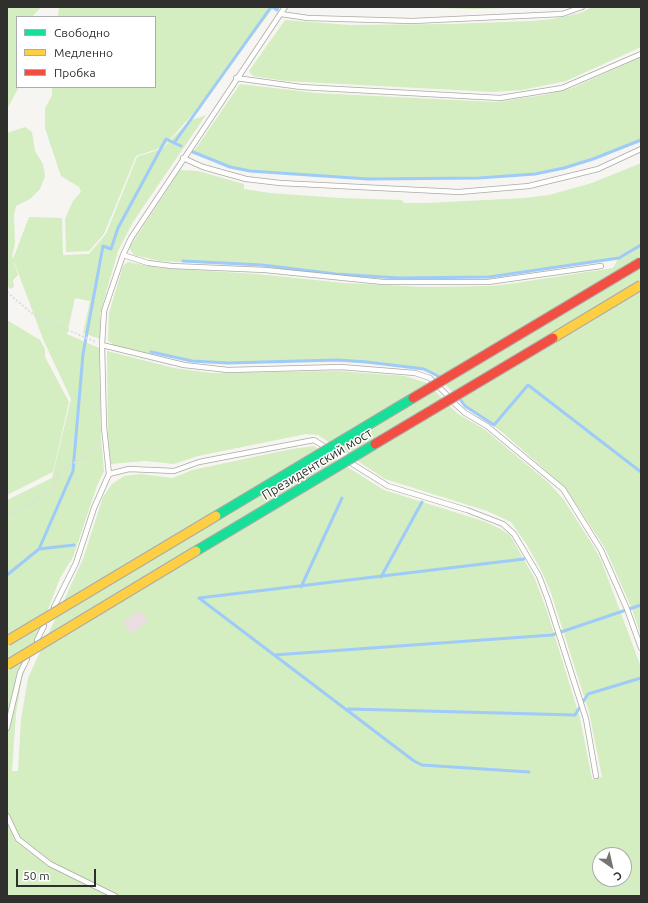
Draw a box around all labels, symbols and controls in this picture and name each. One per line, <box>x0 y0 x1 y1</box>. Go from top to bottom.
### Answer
legend <box>16 16 156 88</box>
text: Свободно <box>54 26 110 39</box>
text: Медленно <box>54 46 113 59</box>
text: Пробка <box>54 66 96 79</box>
street label: Президентский мост <box>259 425 375 503</box>
north arrow <box>592 847 632 887</box>
scale bar <box>18 861 98 887</box>
text: 50 m <box>23 869 50 882</box>
text: С <box>612 869 624 883</box>

